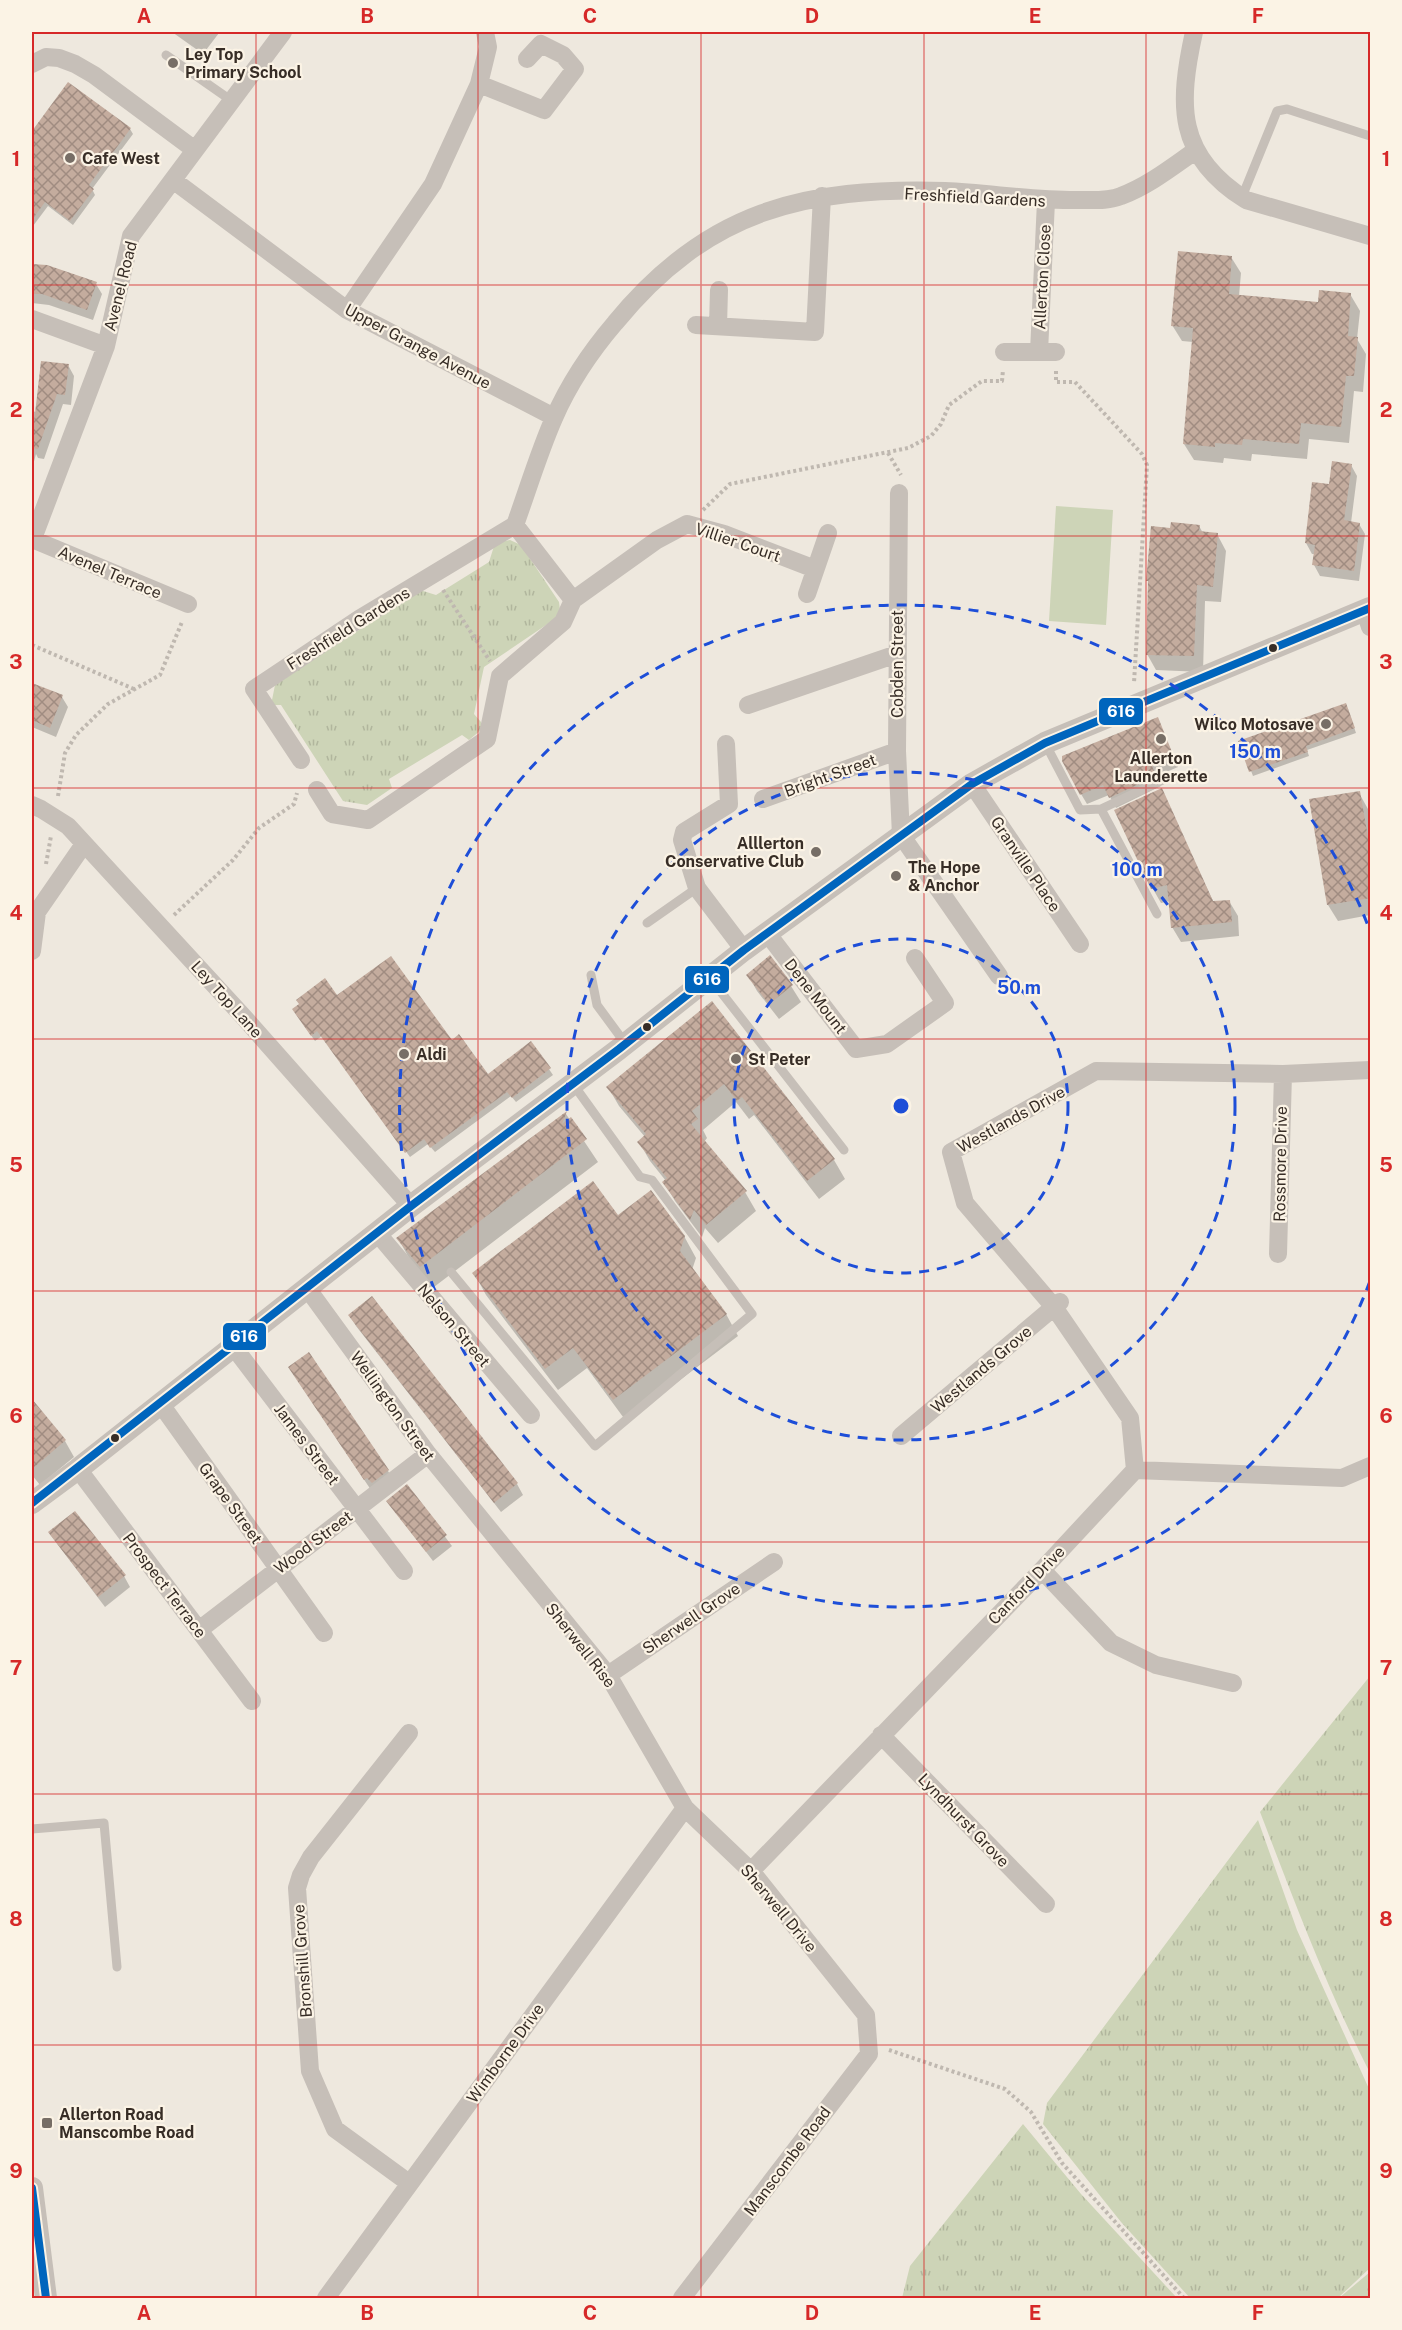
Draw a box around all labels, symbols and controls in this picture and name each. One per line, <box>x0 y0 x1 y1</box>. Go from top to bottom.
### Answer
text: A <box>137 4 151 28</box>
text: B <box>360 4 374 28</box>
text: C <box>583 4 597 28</box>
text: D <box>805 4 819 28</box>
text: E <box>1029 4 1041 28</box>
text: F <box>1252 4 1264 28</box>
place label: Ley Top Primary School <box>185 45 302 82</box>
marker: Ley Top Primary School <box>166 56 180 70</box>
text: 1 <box>12 147 20 171</box>
text: 1 <box>1382 147 1390 171</box>
place label: Cafe West <box>82 149 160 168</box>
marker: Cafe West <box>63 151 77 165</box>
street label: Freshfield Gardens <box>904 184 1046 211</box>
street label: Allerton Close <box>1030 224 1055 330</box>
street label: Avenel Road <box>100 239 141 333</box>
street label: Upper Grange Avenue <box>341 300 494 393</box>
text: 2 <box>10 398 22 422</box>
text: 2 <box>1380 398 1392 422</box>
street label: Villier Court <box>693 519 783 566</box>
street label: Avenel Terrace <box>55 542 164 603</box>
street label: Freshfield Gardens <box>283 583 413 674</box>
street label: Cobden Street <box>888 610 907 718</box>
unlabelled marker <box>1267 642 1279 654</box>
text: 3 <box>9 650 23 674</box>
text: 3 <box>1379 650 1393 674</box>
line badge: 616 <box>1098 697 1144 726</box>
text: 616 <box>1107 702 1135 721</box>
place label: Wilco Motosave <box>1194 715 1314 734</box>
marker: Wilco Motosave <box>1319 717 1333 731</box>
marker: Allerton Launderette <box>1154 732 1168 746</box>
text: 150 m <box>1229 741 1281 762</box>
place label: Allerton Launderette <box>1114 749 1208 786</box>
street label: Bright Street <box>782 750 879 801</box>
street label: Granville Place <box>987 813 1065 916</box>
place label: Alllerton Conservative Club <box>665 834 804 871</box>
marker: Alllerton Conservative Club <box>809 845 823 859</box>
place label: The Hope & Anchor <box>908 858 980 895</box>
text: 100 m <box>1111 859 1163 880</box>
marker: The Hope & Anchor <box>889 869 903 883</box>
text: 4 <box>9 901 23 925</box>
text: 4 <box>1379 901 1393 925</box>
street label: Dene Mount <box>780 955 851 1038</box>
street label: Ley Top Lane <box>187 957 266 1042</box>
line badge: 616 <box>684 965 730 994</box>
text: 616 <box>693 970 721 989</box>
text: 50 m <box>997 977 1041 998</box>
unlabelled marker <box>641 1021 653 1033</box>
place label: Aldi <box>416 1045 446 1064</box>
marker: Aldi <box>397 1047 411 1061</box>
place label: St Peter <box>748 1050 811 1069</box>
marker: St Peter <box>729 1052 743 1066</box>
street label: Westlands Drive <box>954 1082 1068 1157</box>
centre of rings <box>891 1096 911 1116</box>
street label: Rossmore Drive <box>1270 1106 1291 1222</box>
text: 5 <box>9 1153 23 1177</box>
text: 5 <box>1379 1153 1393 1177</box>
street label: Nelson Street <box>413 1280 494 1371</box>
line badge: 616 <box>222 1322 267 1351</box>
street label: Westlands Grove <box>927 1322 1036 1417</box>
text: 616 <box>230 1327 258 1346</box>
street label: Wellington Street <box>346 1348 439 1465</box>
street label: James Street <box>270 1400 343 1489</box>
text: 6 <box>9 1404 23 1428</box>
text: 6 <box>1379 1404 1393 1428</box>
unlabelled marker <box>109 1432 121 1444</box>
street label: Grape Street <box>195 1459 266 1548</box>
street label: Wood Street <box>271 1507 356 1578</box>
street label: Prospect Terrace <box>119 1529 210 1642</box>
street label: Canford Drive <box>984 1542 1069 1629</box>
street label: Sherwell Grove <box>639 1579 744 1658</box>
street label: Sherwell Rise <box>542 1599 620 1691</box>
text: 7 <box>10 1656 22 1680</box>
text: 7 <box>1380 1656 1392 1680</box>
street label: Lyndhurst Grove <box>914 1770 1013 1871</box>
street label: Sherwell Drive <box>736 1861 821 1956</box>
street label: Bronshill Grove <box>289 1904 316 2018</box>
text: 8 <box>9 1907 23 1931</box>
text: 8 <box>1379 1907 1393 1931</box>
street label: Wimborne Drive <box>463 2000 548 2107</box>
street label: Manscombe Road <box>740 2103 835 2220</box>
place label: Allerton Road Manscombe Road <box>59 2105 194 2142</box>
marker: Allerton Road Manscombe Road <box>40 2116 54 2130</box>
text: 9 <box>9 2159 23 2183</box>
text: 9 <box>1379 2159 1393 2183</box>
text: A <box>137 2301 151 2325</box>
text: B <box>360 2301 374 2325</box>
text: C <box>583 2301 597 2325</box>
text: D <box>805 2301 819 2325</box>
text: E <box>1029 2301 1041 2325</box>
text: F <box>1252 2301 1264 2325</box>

